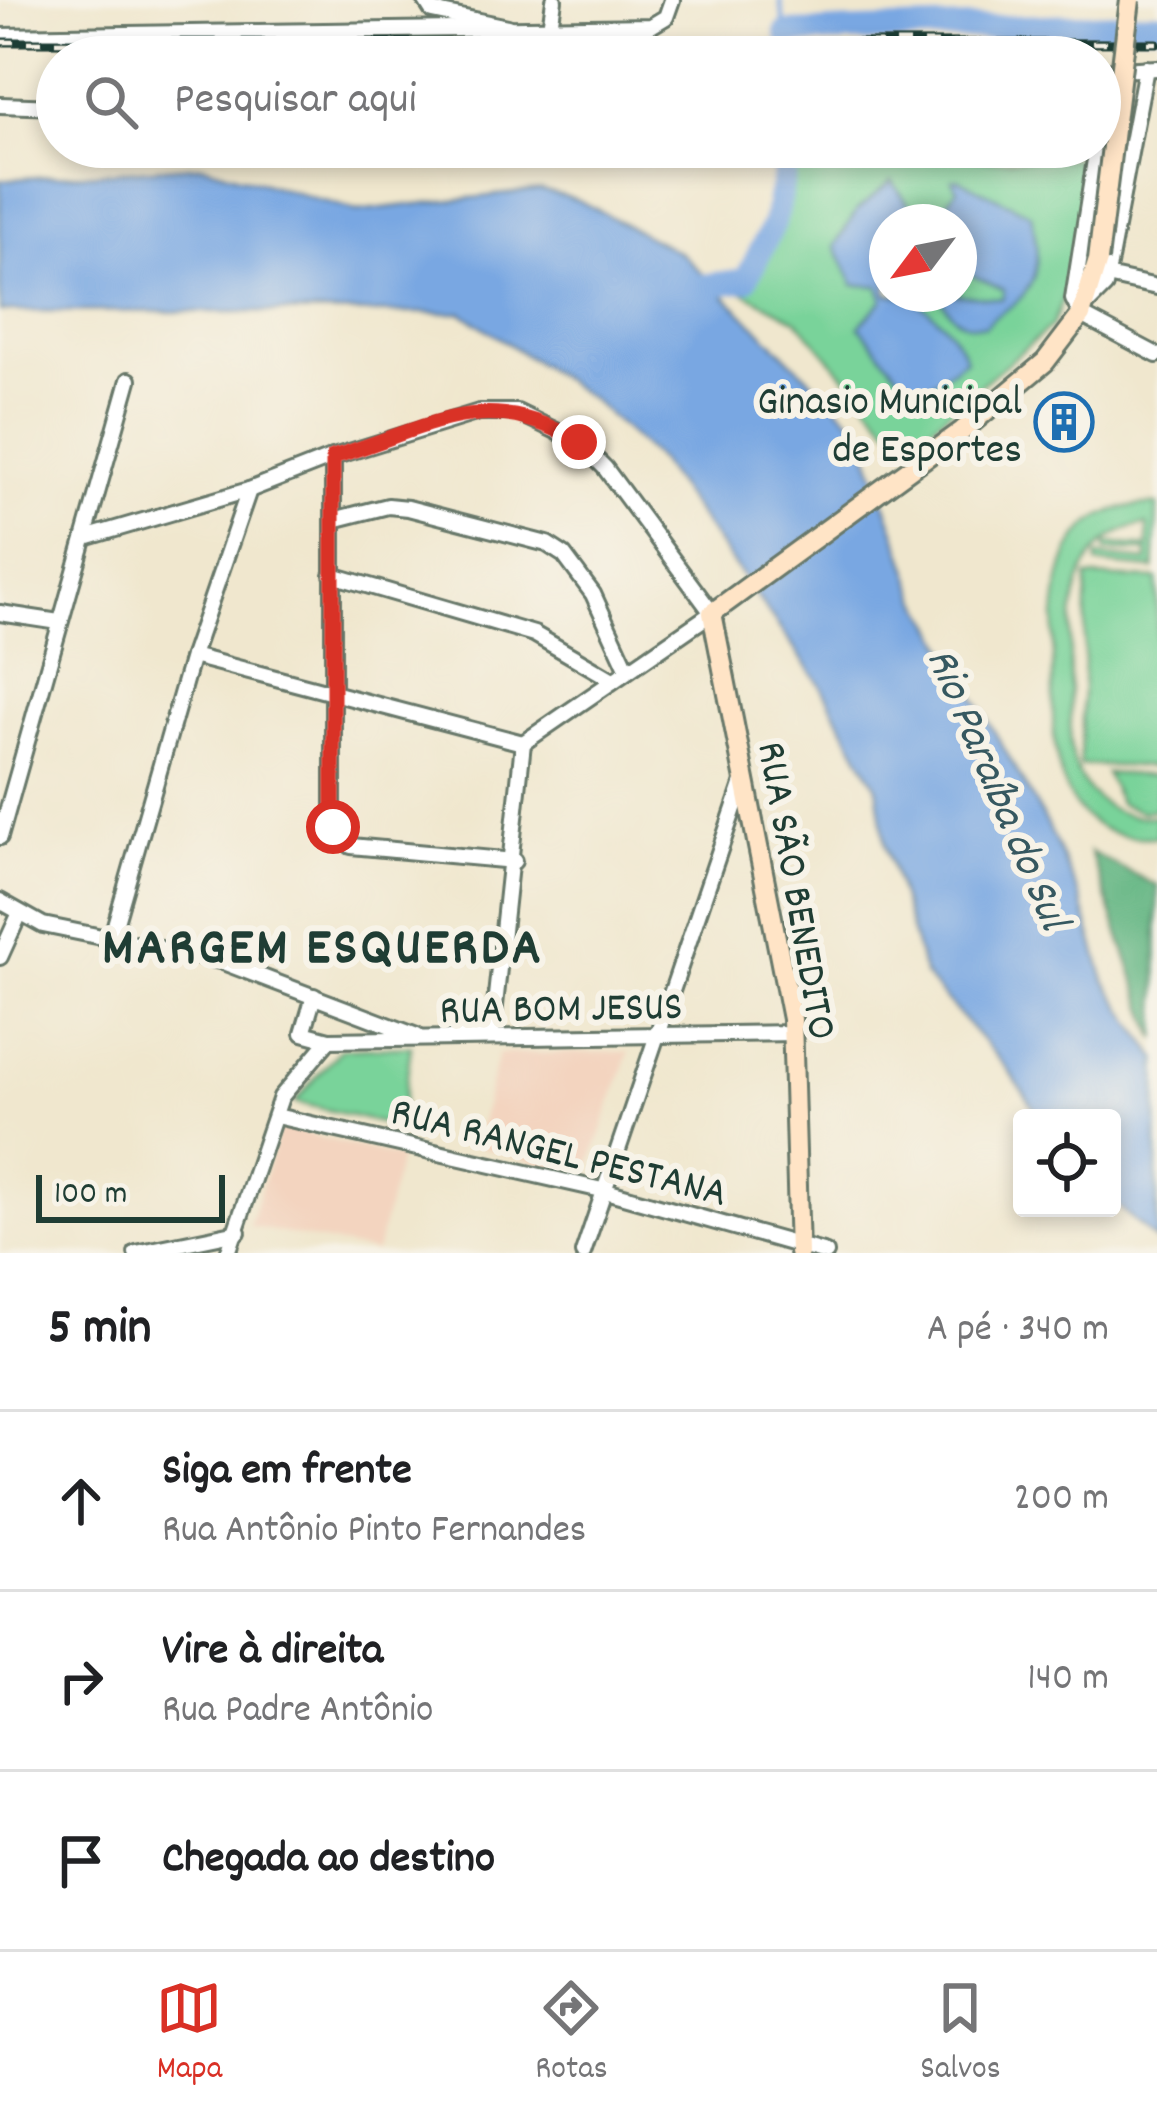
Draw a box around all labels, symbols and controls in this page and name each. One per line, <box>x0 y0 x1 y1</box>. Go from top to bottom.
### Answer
search box <box>36 36 1121 168</box>
icon: search <box>78 69 144 135</box>
text: Pesquisar aqui <box>174 70 417 134</box>
north arrow <box>869 204 977 312</box>
place label: Ginasio Municipal de Esportes <box>757 375 1022 483</box>
building icon: Ginasio Municipal de Esportes <box>1033 391 1095 453</box>
route end <box>552 415 606 469</box>
water label: Rio Paraíba do Sul <box>906 639 1084 944</box>
street label: RUA SÃO BENEDITO <box>737 737 849 1045</box>
route start <box>306 800 360 854</box>
district label: MARGEM ESQUERDA <box>102 913 544 990</box>
street label: RUA BOM JESUS <box>439 980 683 1044</box>
street label: RUA RANGEL PESTANA <box>384 1085 733 1227</box>
map controls <box>1013 1109 1121 1217</box>
button: locate <box>1013 1109 1121 1217</box>
scale bar <box>36 1169 225 1222</box>
text: 100 m <box>54 1172 127 1219</box>
text: 5 min <box>48 1295 151 1367</box>
text: A pé · 340 m <box>927 1304 1109 1359</box>
text: Siga em frente <box>162 1441 412 1505</box>
icon: ahead <box>48 1468 114 1534</box>
text: 200 m <box>1014 1473 1109 1528</box>
text: Rua Antônio Pinto Fernandes <box>162 1505 586 1560</box>
text: Vire à direita <box>162 1621 383 1685</box>
icon: right <box>48 1648 114 1714</box>
text: 140 m <box>1027 1653 1109 1708</box>
text: Rua Padre Antônio <box>162 1685 433 1740</box>
icon: arrive <box>48 1828 114 1894</box>
text: Chegada ao destino <box>162 1829 495 1893</box>
tab: Mapa <box>156 1975 222 2094</box>
tab: Rotas <box>535 1975 608 2094</box>
tab: Salvos <box>920 1975 1001 2094</box>

